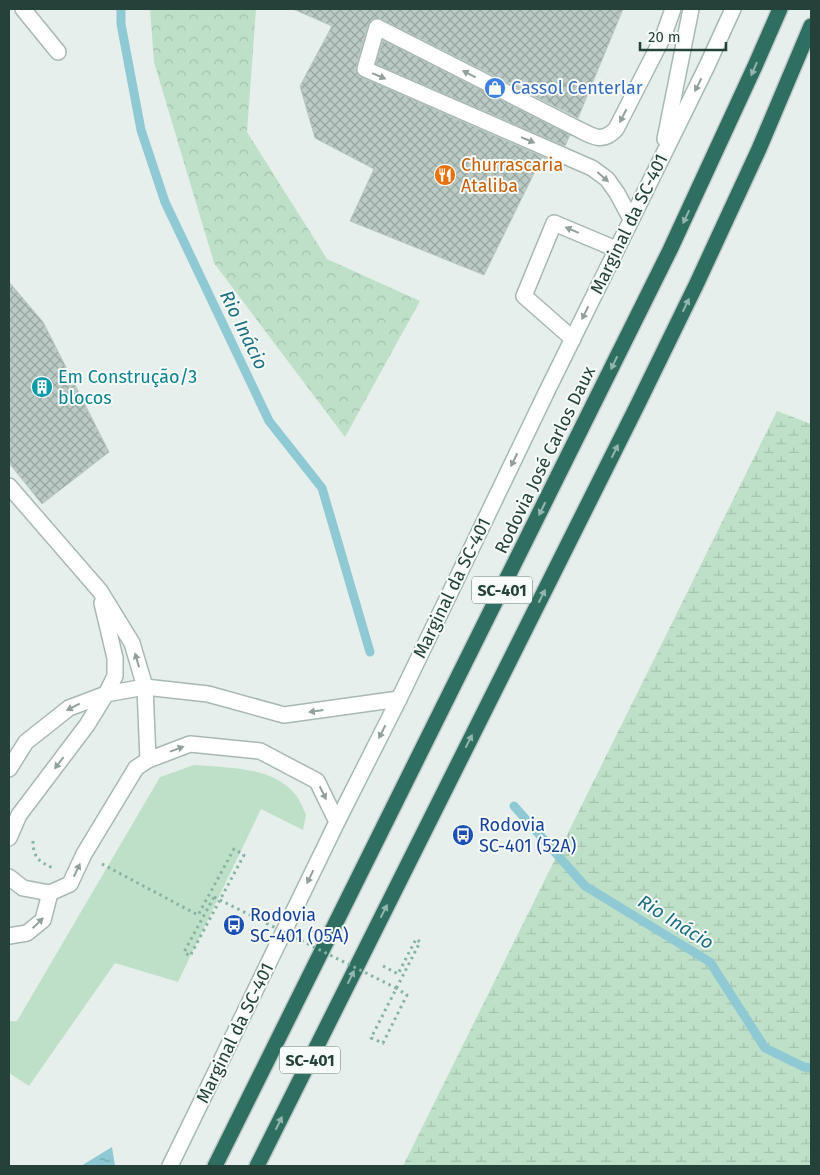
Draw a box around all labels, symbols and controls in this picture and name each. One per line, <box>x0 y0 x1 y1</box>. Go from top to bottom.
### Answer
scale bar <box>640 20 726 52</box>
text: 20 m <box>648 28 681 46</box>
one-way arrow <box>749 62 757 76</box>
one-way arrow <box>462 70 476 78</box>
one-way arrow <box>372 72 386 80</box>
shop icon: Cassol Centerlar <box>483 76 507 100</box>
place label: Cassol Centerlar <box>511 77 643 99</box>
one-way arrow <box>694 78 702 92</box>
one-way arrow <box>619 109 627 123</box>
one-way arrow <box>521 137 535 145</box>
street label: Marginal da SC-401 <box>586 150 672 298</box>
place label: Churrascaria Ataliba <box>461 154 563 197</box>
restaurant icon: Churrascaria Ataliba <box>433 163 457 187</box>
one-way arrow <box>597 171 609 183</box>
one-way arrow <box>681 210 689 224</box>
one-way arrow <box>565 226 579 234</box>
water label: Rio Inácio <box>215 287 273 373</box>
one-way arrow <box>683 298 691 312</box>
one-way arrow <box>581 306 589 321</box>
one-way arrow <box>610 356 618 370</box>
street label: Rodovia José Carlos Daux <box>490 362 600 557</box>
place label: Em Construção/3 blocos <box>58 366 197 409</box>
building icon: Em Construção/3 blocos <box>30 375 54 399</box>
one-way arrow <box>611 444 619 458</box>
one-way arrow <box>510 452 518 467</box>
one-way arrow <box>538 502 546 516</box>
street label: Marginal da SC-401 <box>409 514 495 662</box>
road number: SC-401 <box>472 576 532 604</box>
one-way arrow <box>538 589 547 604</box>
one-way arrow <box>133 652 141 667</box>
one-way arrow <box>65 703 80 712</box>
one-way arrow <box>307 707 323 715</box>
one-way arrow <box>378 725 386 739</box>
one-way arrow <box>465 734 473 749</box>
one-way arrow <box>169 745 184 752</box>
one-way arrow <box>54 756 65 769</box>
one-way arrow <box>319 786 327 800</box>
place label: Rodovia SC-401 (52A) <box>479 814 576 857</box>
bus stop icon: Rodovia SC-401 (52A) <box>451 823 475 847</box>
one-way arrow <box>73 863 81 877</box>
one-way arrow <box>306 870 314 884</box>
water label: Rio Inácio <box>634 890 718 954</box>
place label: Rodovia SC-401 (05A) <box>250 904 349 947</box>
one-way arrow <box>380 904 388 918</box>
bus stop icon: Rodovia SC-401 (05A) <box>222 913 246 937</box>
one-way arrow <box>32 917 44 929</box>
street label: Marginal da SC-401 <box>192 959 278 1107</box>
one-way arrow <box>347 970 355 984</box>
road number: SC-401 <box>280 1046 340 1074</box>
one-way arrow <box>275 1115 283 1130</box>

